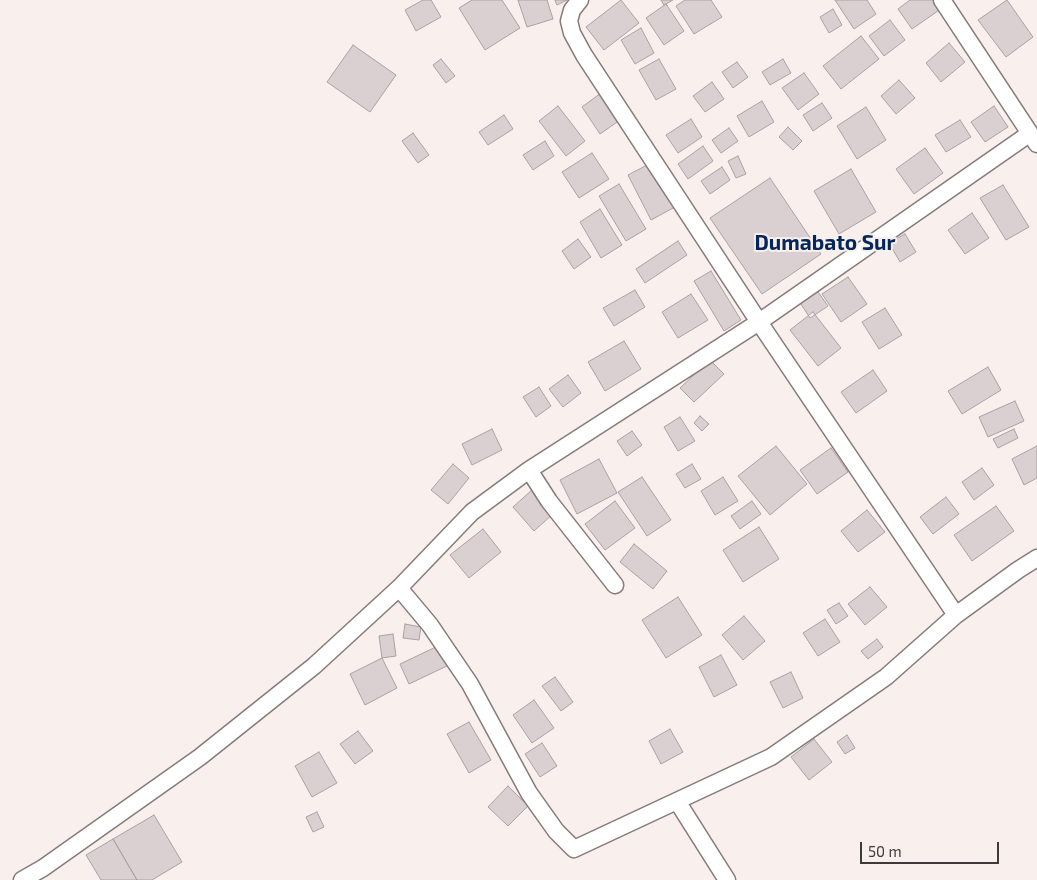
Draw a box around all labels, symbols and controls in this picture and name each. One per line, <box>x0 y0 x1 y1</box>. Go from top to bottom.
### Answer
district label: Dumabato Sur <box>755 230 895 256</box>
scale bar <box>862 832 1001 864</box>
text: 50 m <box>868 842 902 860</box>

